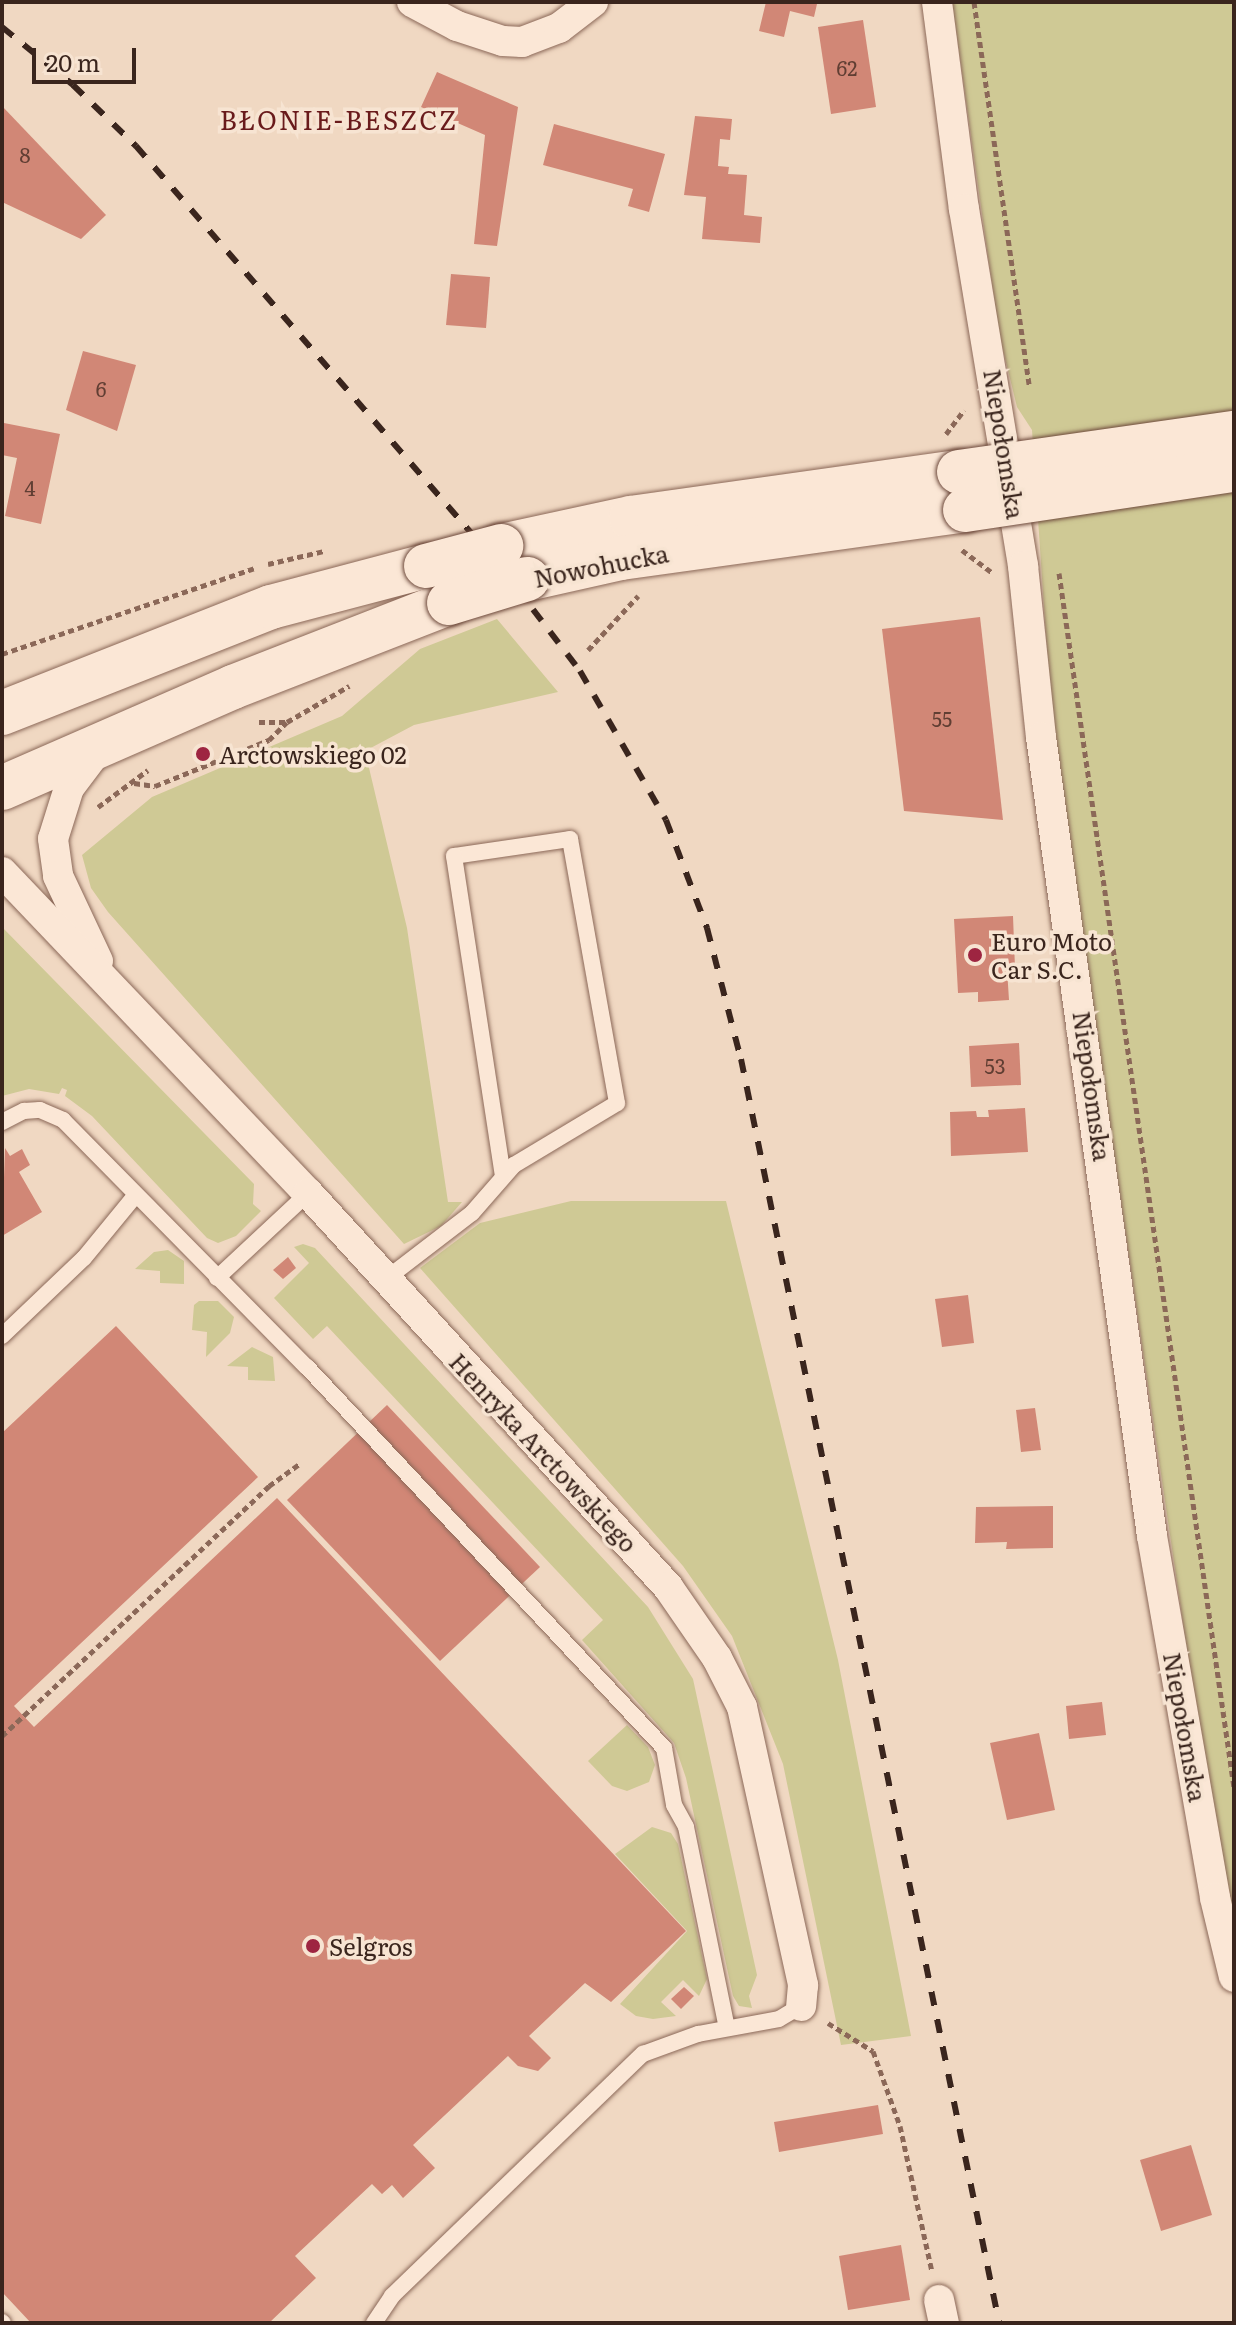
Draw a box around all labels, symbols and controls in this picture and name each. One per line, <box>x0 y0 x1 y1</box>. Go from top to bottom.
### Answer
scale bar <box>36 32 140 82</box>
text: 20 m <box>46 44 100 79</box>
house number: 62 <box>837 55 857 79</box>
district label: BŁONIE-BESZCZ <box>220 103 458 135</box>
house number: 8 <box>19 142 31 166</box>
street label: Niepołomska <box>979 367 1031 521</box>
house number: 6 <box>96 376 106 400</box>
house number: 4 <box>24 475 36 499</box>
street label: Nowohucka <box>531 538 671 592</box>
house number: 55 <box>932 706 952 730</box>
place label: Arctowskiego 02 <box>219 740 407 768</box>
marker: Arctowskiego 02 <box>194 745 212 763</box>
place label: Euro Moto Car S.C. <box>991 927 1112 983</box>
marker: Euro Moto Car S.C. <box>966 946 984 964</box>
street label: Niepołomska <box>1068 1009 1118 1163</box>
house number: 53 <box>985 1053 1005 1077</box>
street label: Henryka Arctowskiego <box>444 1347 644 1557</box>
street label: Niepołomska <box>1159 1650 1213 1804</box>
place label: Selgros <box>329 1932 413 1960</box>
marker: Selgros <box>304 1937 322 1955</box>

